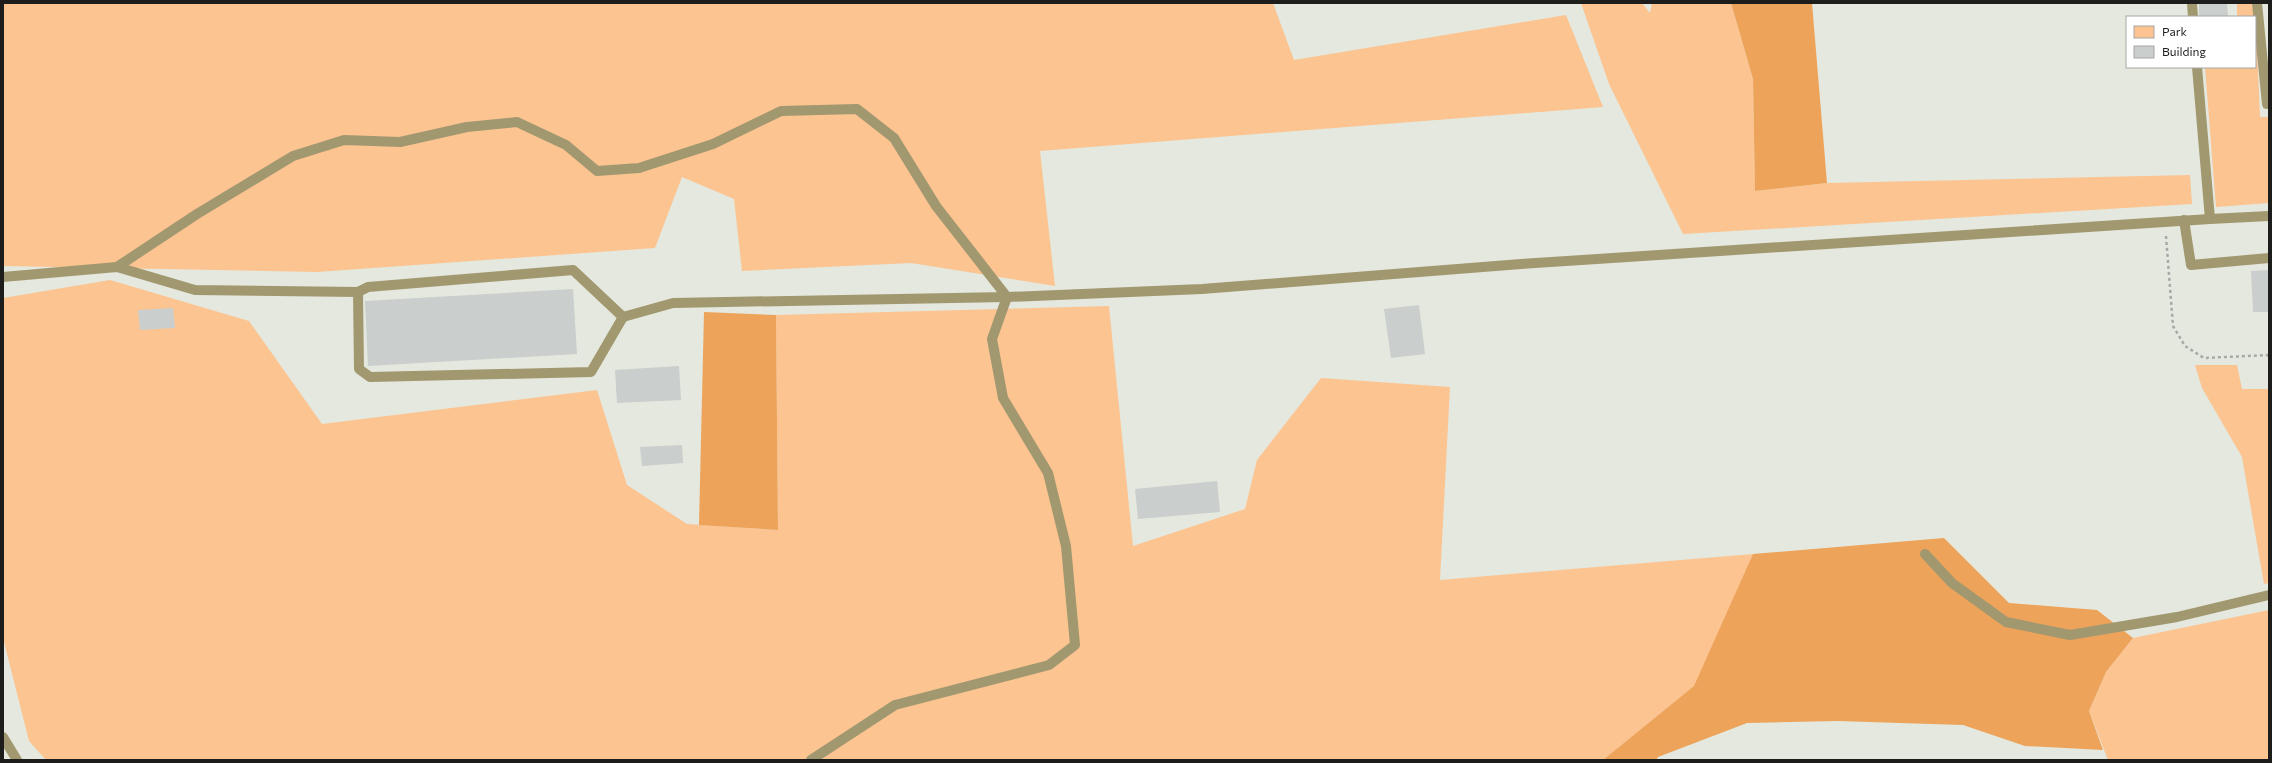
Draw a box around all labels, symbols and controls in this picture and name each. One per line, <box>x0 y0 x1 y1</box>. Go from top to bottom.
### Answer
legend <box>2126 16 2256 68</box>
text: Park <box>2162 24 2188 38</box>
text: Building <box>2162 44 2206 58</box>

